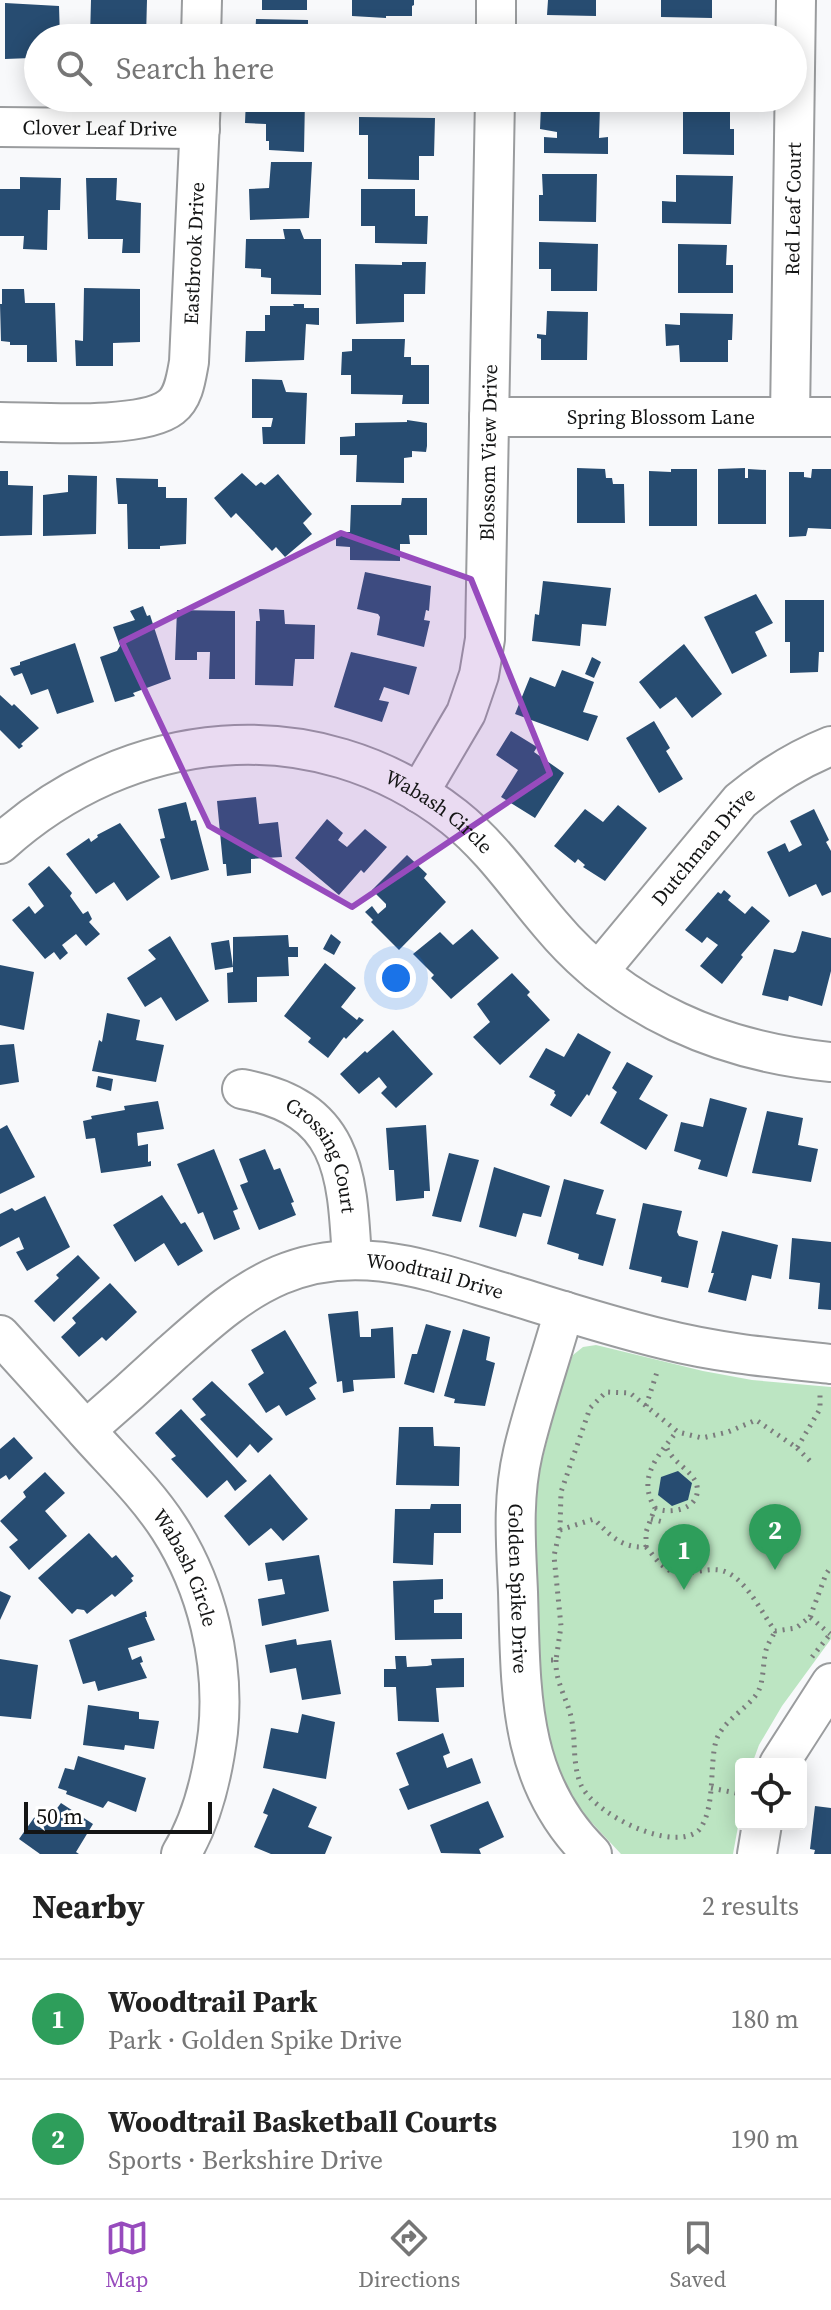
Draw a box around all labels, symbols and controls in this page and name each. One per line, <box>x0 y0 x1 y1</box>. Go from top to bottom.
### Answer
search box <box>24 24 807 112</box>
icon: search <box>52 46 96 90</box>
text: Search here <box>116 48 274 89</box>
street label: Clover Leaf Drive <box>22 113 178 143</box>
street label: Red Leaf Court <box>778 142 808 276</box>
street label: Eastbrook Drive <box>177 181 211 325</box>
street label: Blossom View Drive <box>473 364 504 541</box>
street label: Spring Blossom Lane <box>567 403 755 431</box>
street label: Wabash Circle <box>380 763 499 860</box>
street label: Dutchman Drive <box>645 780 761 911</box>
your location <box>376 958 416 998</box>
street label: Crossing Court <box>281 1091 363 1215</box>
street label: Woodtrail Drive <box>365 1246 507 1306</box>
street label: Wabash Circle <box>146 1503 224 1630</box>
street label: Golden Spike Drive <box>502 1503 535 1674</box>
pin: 2 <box>749 1504 801 1570</box>
pin: 1 <box>658 1524 710 1590</box>
map controls <box>735 1758 807 1830</box>
button: locate <box>735 1758 807 1830</box>
scale bar <box>24 1798 212 1834</box>
text: 50 m <box>36 1801 83 1831</box>
text: Nearby <box>32 1883 145 1929</box>
text: 2 results <box>702 1888 799 1924</box>
text: Woodtrail Park <box>108 1981 318 2022</box>
text: 1 <box>51 2001 65 2037</box>
text: 180 m <box>731 2001 799 2037</box>
text: Park · Golden Spike Drive <box>108 2022 402 2058</box>
text: Woodtrail Basketball Courts <box>108 2101 497 2142</box>
text: 2 <box>51 2121 65 2157</box>
text: 190 m <box>731 2121 799 2157</box>
text: Sports · Berkshire Drive <box>108 2142 383 2178</box>
tab: Map <box>105 2216 149 2294</box>
tab: Directions <box>358 2216 460 2294</box>
tab: Saved <box>670 2216 726 2294</box>

